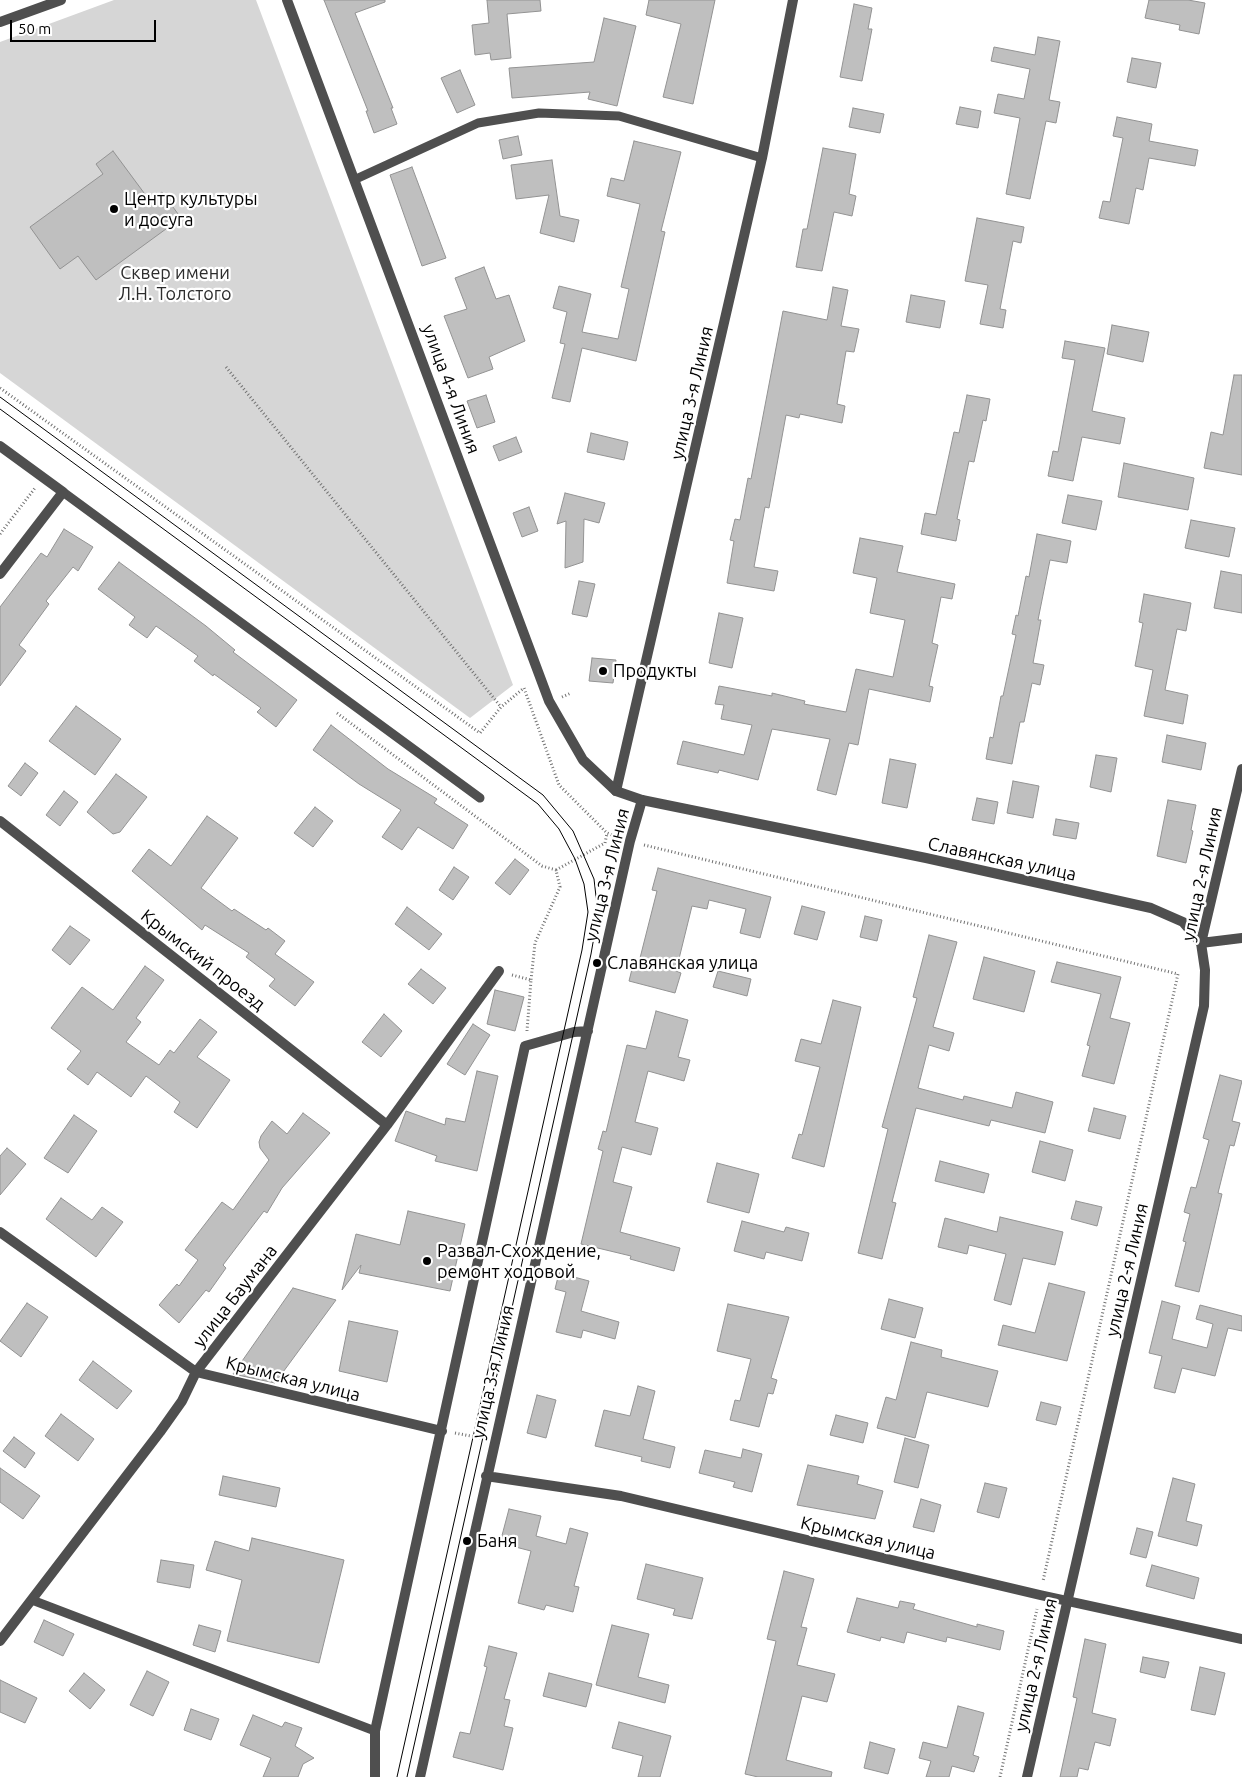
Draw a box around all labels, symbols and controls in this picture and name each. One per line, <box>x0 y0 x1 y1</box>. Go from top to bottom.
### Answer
scale bar <box>12 10 159 42</box>
text: 50 m <box>18 20 51 37</box>
place label: Центр культуры и досуга <box>124 188 258 230</box>
marker: Центр культуры и досуга <box>108 203 120 215</box>
park label: Сквер имени Л.Н. Толстого <box>118 262 232 304</box>
street label: улица 4-я Линия <box>418 321 484 457</box>
street label: улица 3-я Линия <box>666 324 718 462</box>
place label: Продукты <box>613 660 697 682</box>
marker: Продукты <box>597 665 609 677</box>
street label: улица 2-я Линия <box>1177 805 1227 943</box>
street label: улица 3-я Линия <box>580 806 634 944</box>
street label: Славянская улица <box>926 833 1078 885</box>
street label: Крымский проезд <box>137 905 269 1015</box>
place label: Славянская улица <box>607 952 758 974</box>
marker: Славянская улица <box>591 957 603 969</box>
street label: улица 2-я Линия <box>1101 1201 1153 1339</box>
street label: улица Баумана <box>188 1240 282 1352</box>
place label: Развал-Схождение, ремонт ходовой <box>437 1240 601 1282</box>
marker: Развал-Схождение, ремонт ходовой <box>421 1255 433 1267</box>
street label: улица 3-я Линия <box>467 1303 519 1441</box>
street label: Крымская улица <box>223 1352 363 1406</box>
street label: Крымская улица <box>798 1512 938 1564</box>
place label: Баня <box>477 1530 518 1552</box>
marker: Баня <box>461 1535 473 1547</box>
street label: улица 2-я Линия <box>1010 1596 1062 1734</box>

